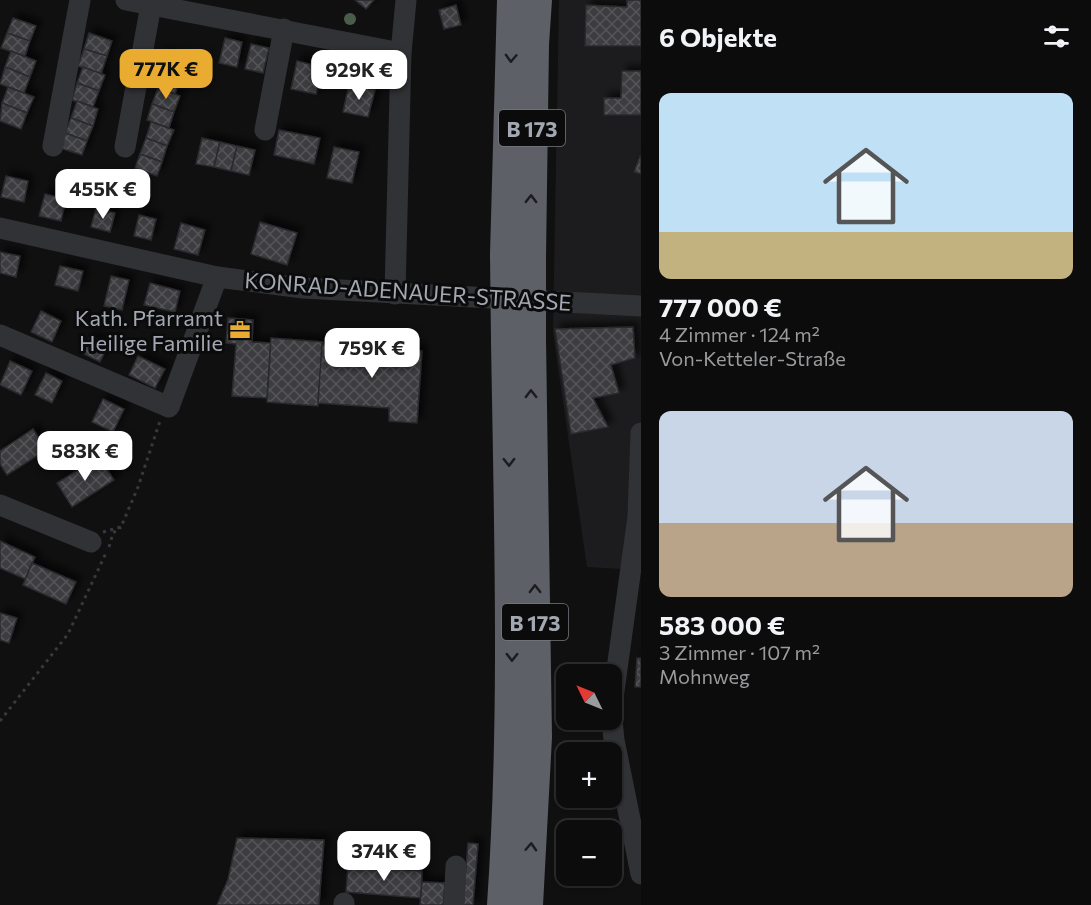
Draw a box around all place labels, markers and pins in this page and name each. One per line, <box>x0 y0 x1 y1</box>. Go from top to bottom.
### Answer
pin: 777K € <box>117 49 215 100</box>
pin: 929K € <box>310 50 408 101</box>
pin: 455K € <box>54 169 152 220</box>
place label: Kath. Pfarramt Heilige Familie <box>75 304 223 356</box>
office icon: Kath. Pfarramt Heilige Familie <box>228 318 252 342</box>
pin: 759K € <box>323 328 421 379</box>
pin: 583K € <box>36 431 134 482</box>
pin: 374K € <box>335 831 433 882</box>

